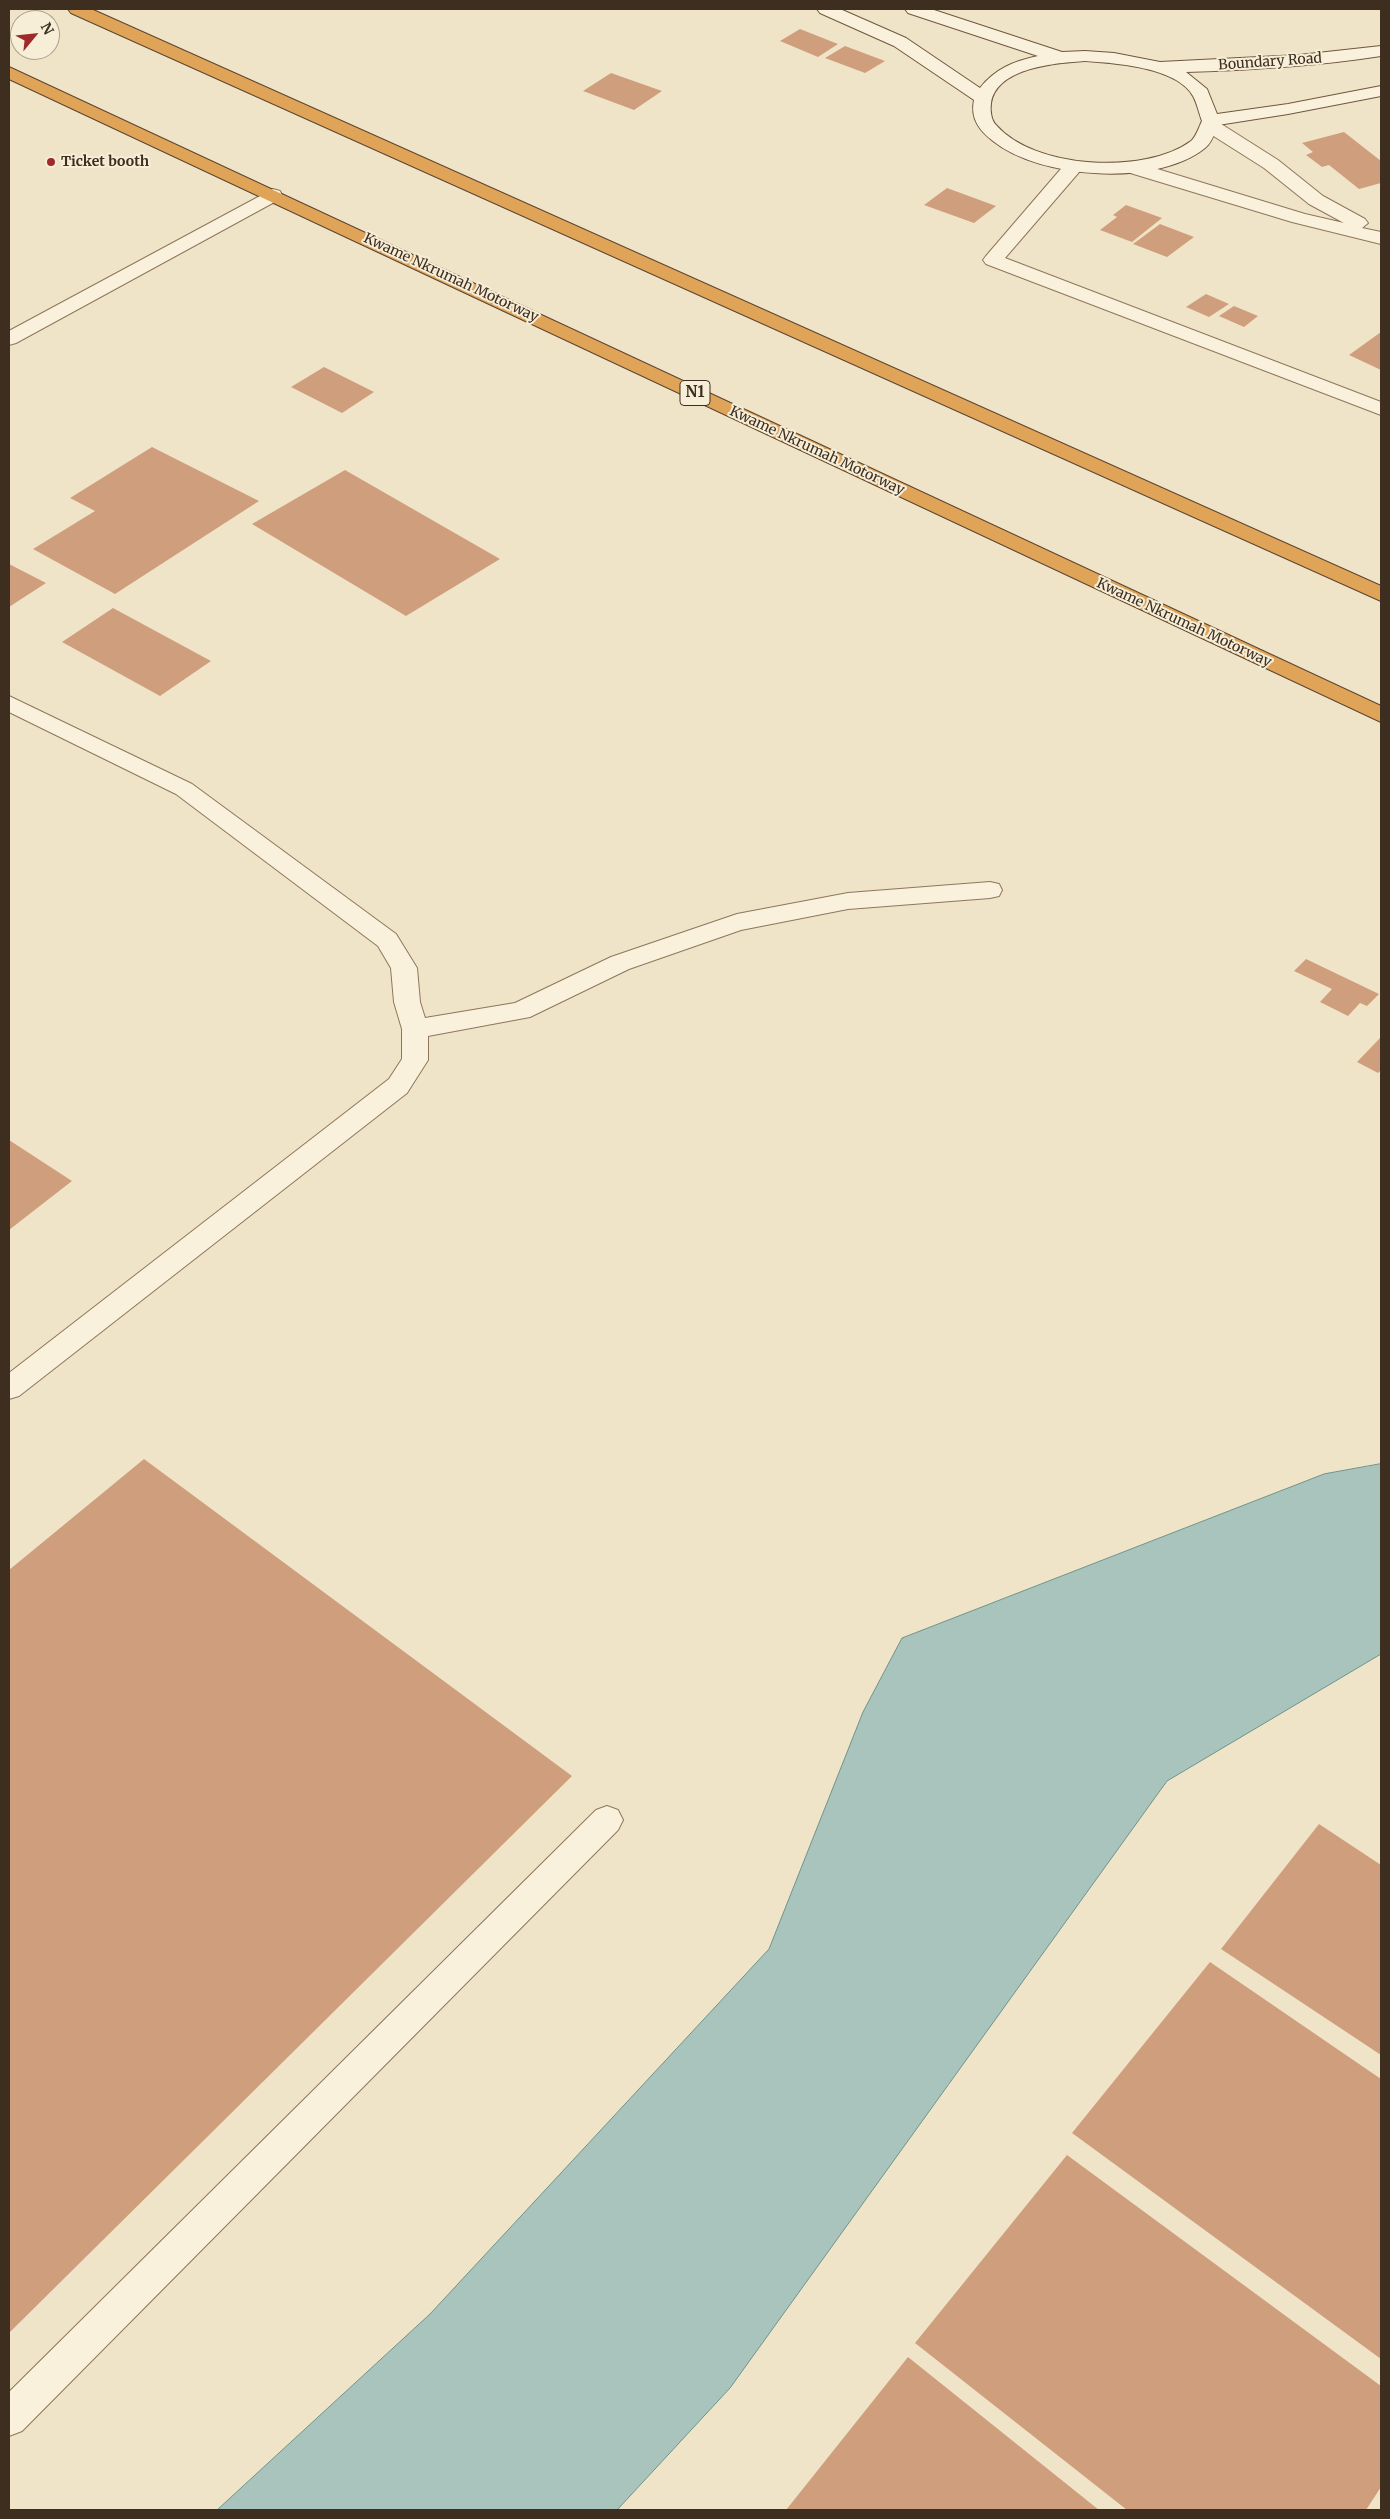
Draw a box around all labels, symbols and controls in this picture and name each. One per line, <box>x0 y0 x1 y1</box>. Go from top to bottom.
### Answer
north arrow <box>10 10 60 60</box>
text: N <box>37 19 58 38</box>
street label: Boundary Road <box>1218 50 1322 74</box>
place label: Ticket booth <box>61 154 149 170</box>
marker: Ticket booth <box>45 156 57 168</box>
street label: Kwame Nkrumah Motorway <box>361 230 541 326</box>
road number: N1 <box>680 380 710 406</box>
street label: Kwame Nkrumah Motorway <box>727 403 907 499</box>
street label: Kwame Nkrumah Motorway <box>1094 575 1274 671</box>

